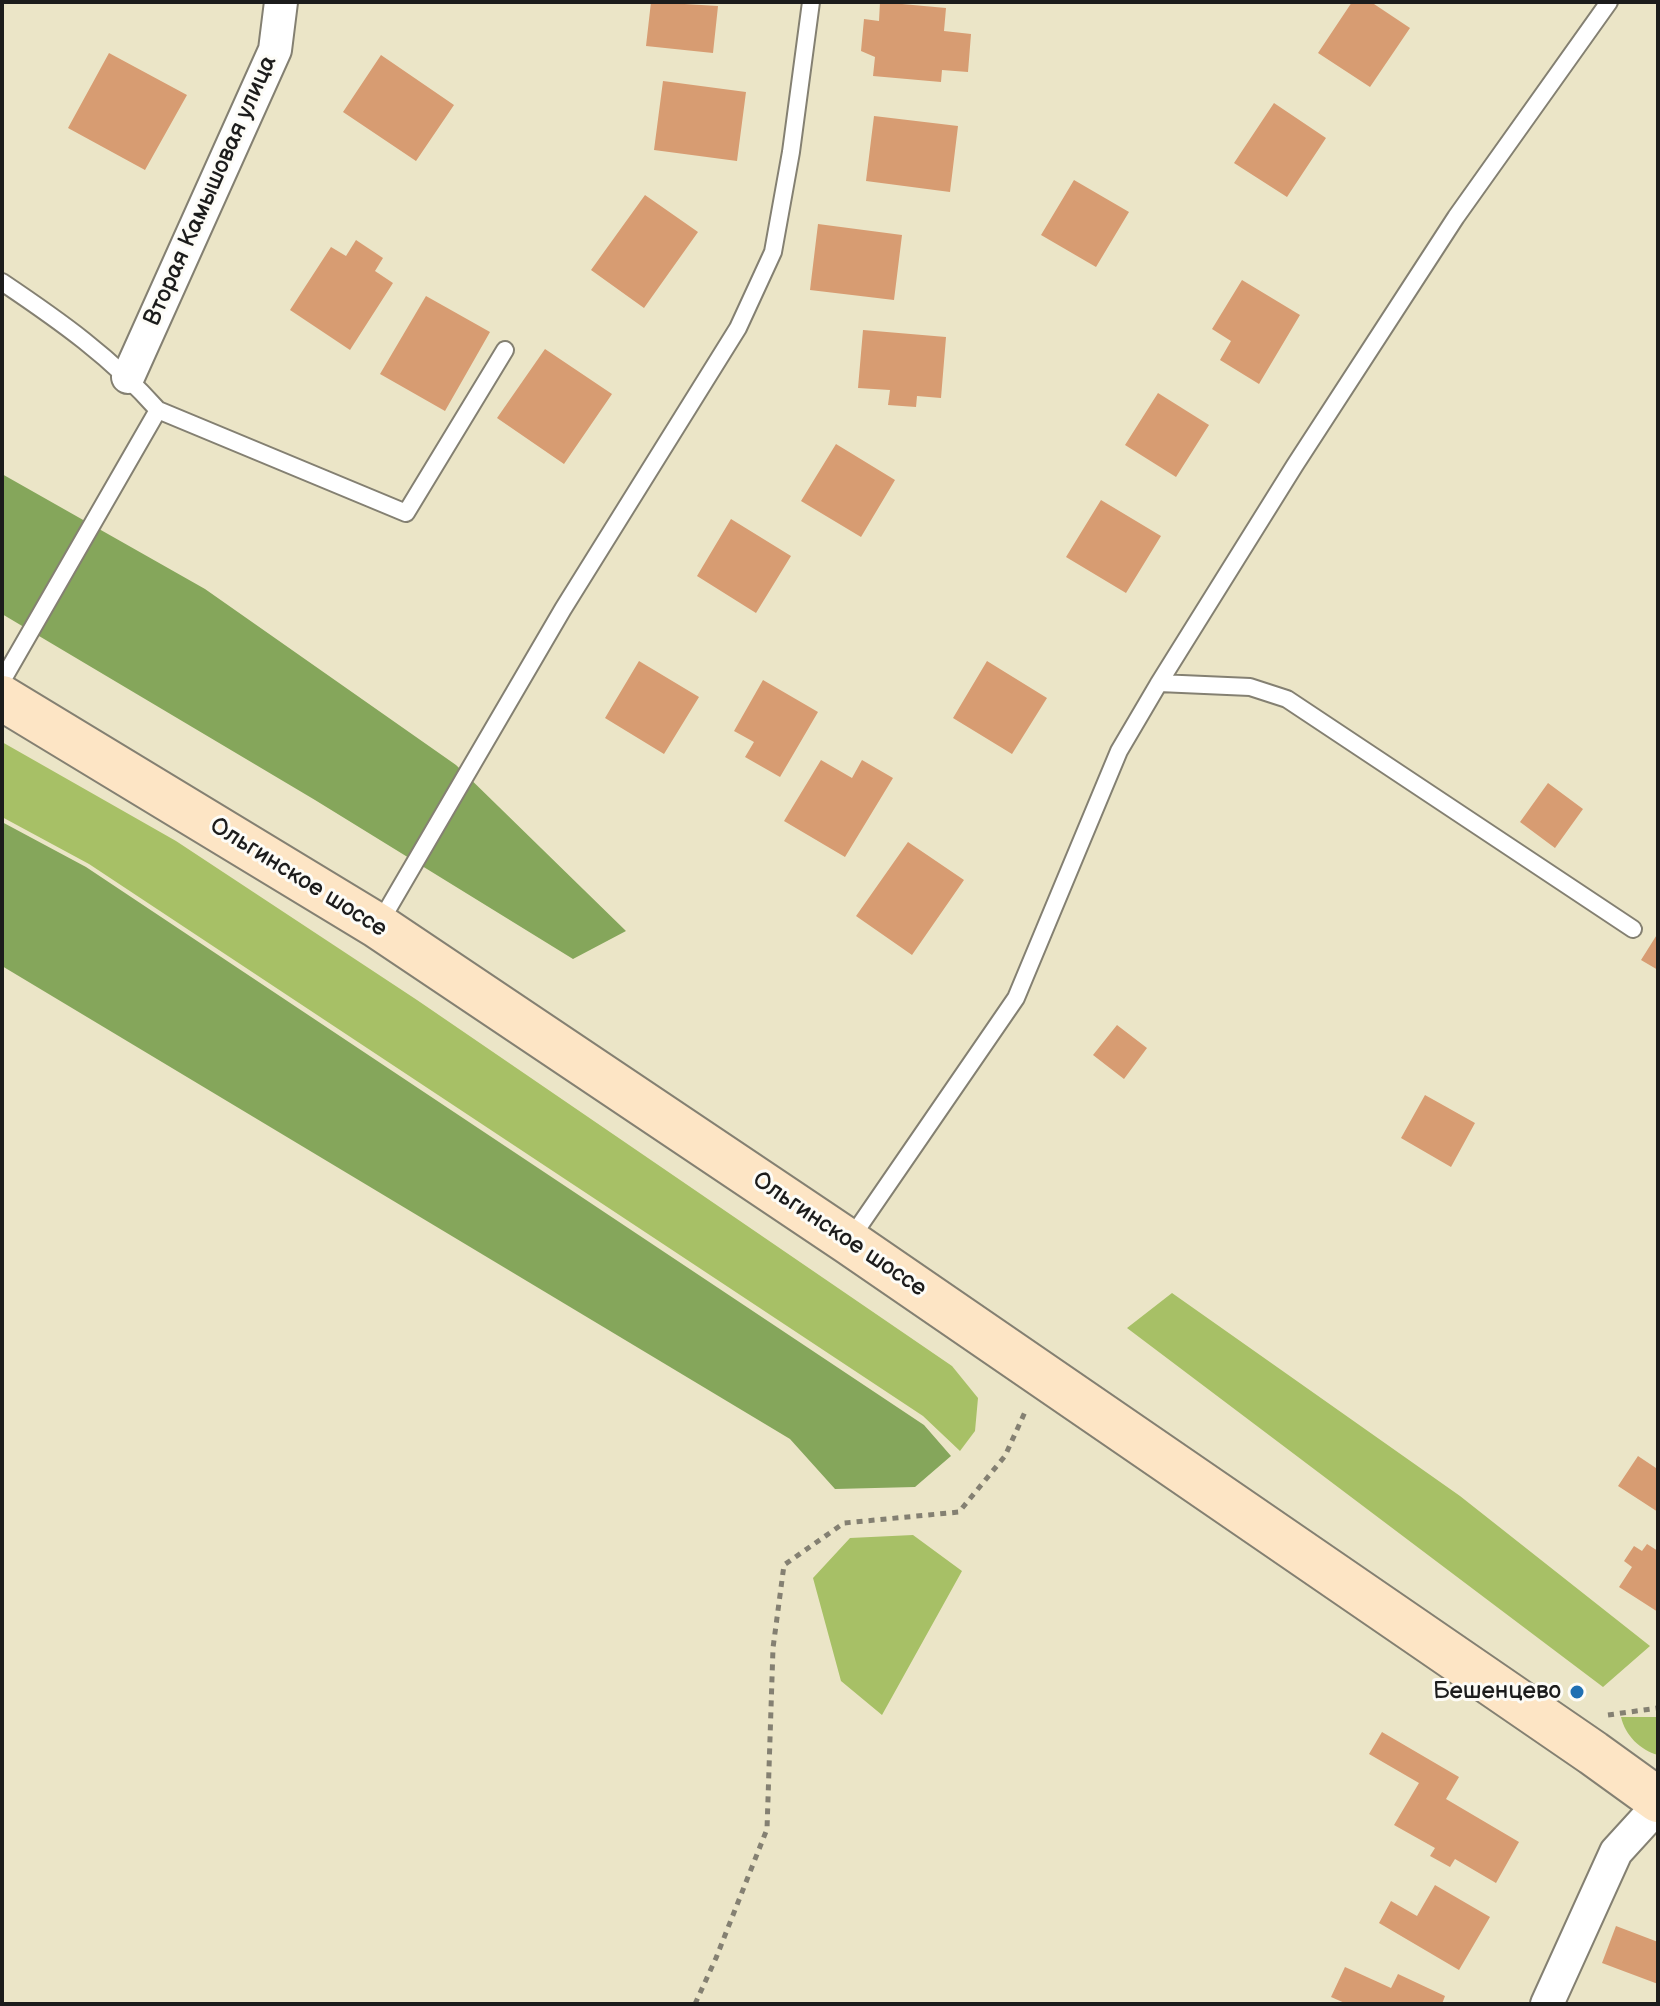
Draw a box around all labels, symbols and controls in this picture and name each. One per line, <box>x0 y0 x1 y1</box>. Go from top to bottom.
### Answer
street label: Вторая Камышовая улица <box>138 51 284 331</box>
street label: Ольгинское шоссе <box>204 812 392 944</box>
street label: Ольгинское шоссе <box>747 1166 931 1304</box>
place label: Бешенцево <box>1433 1678 1561 1706</box>
marker: Бешенцево <box>1568 1683 1586 1701</box>

